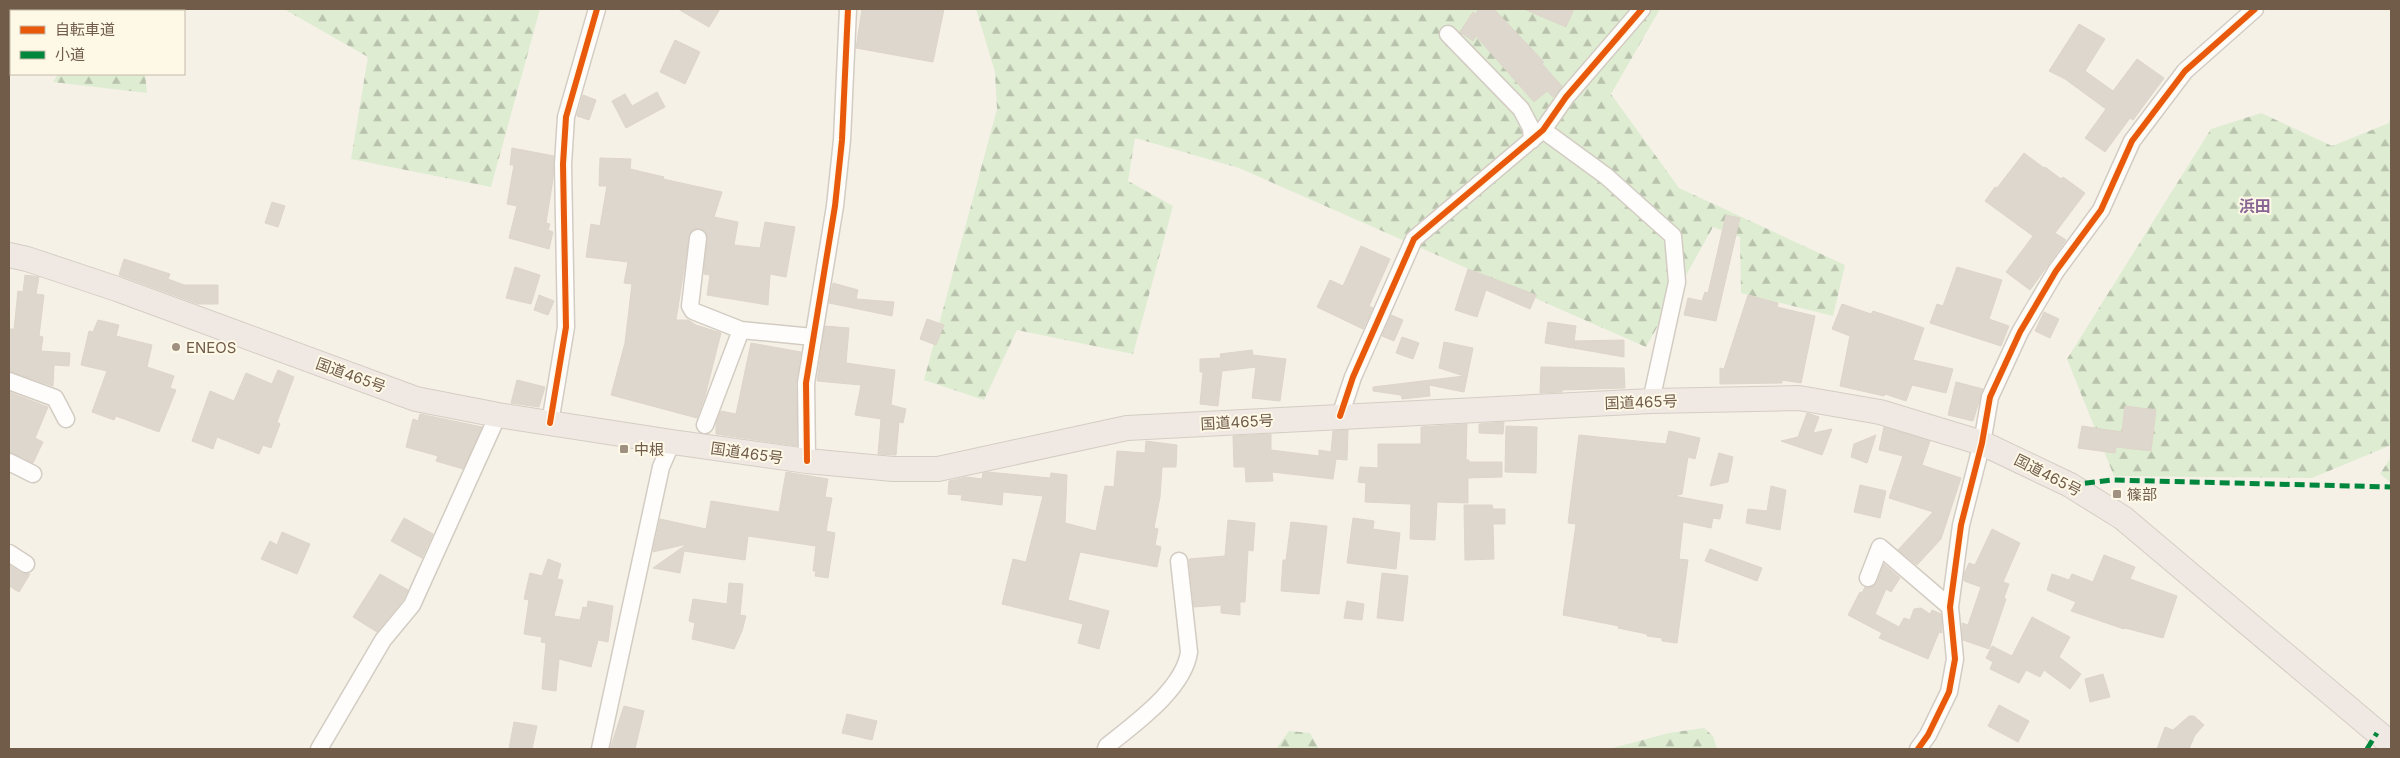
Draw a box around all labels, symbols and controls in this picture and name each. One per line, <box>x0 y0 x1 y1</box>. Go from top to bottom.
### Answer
legend <box>10 10 185 75</box>
text: 自転車道 <box>55 20 115 39</box>
text: 小道 <box>55 45 85 64</box>
district label: 浜田 <box>2239 196 2271 216</box>
place label: ENEOS <box>186 338 236 357</box>
marker: ENEOS <box>170 341 182 353</box>
street label: 国道465号 <box>313 354 389 396</box>
street label: 国道465号 <box>1604 391 1678 413</box>
street label: 国道465号 <box>1200 411 1274 433</box>
street label: 国道465号 <box>709 439 785 467</box>
place label: 中根 <box>634 440 664 459</box>
marker: 中根 <box>618 443 630 455</box>
street label: 国道465号 <box>2011 450 2085 500</box>
place label: 篠部 <box>2127 485 2157 504</box>
marker: 篠部 <box>2111 488 2123 500</box>

